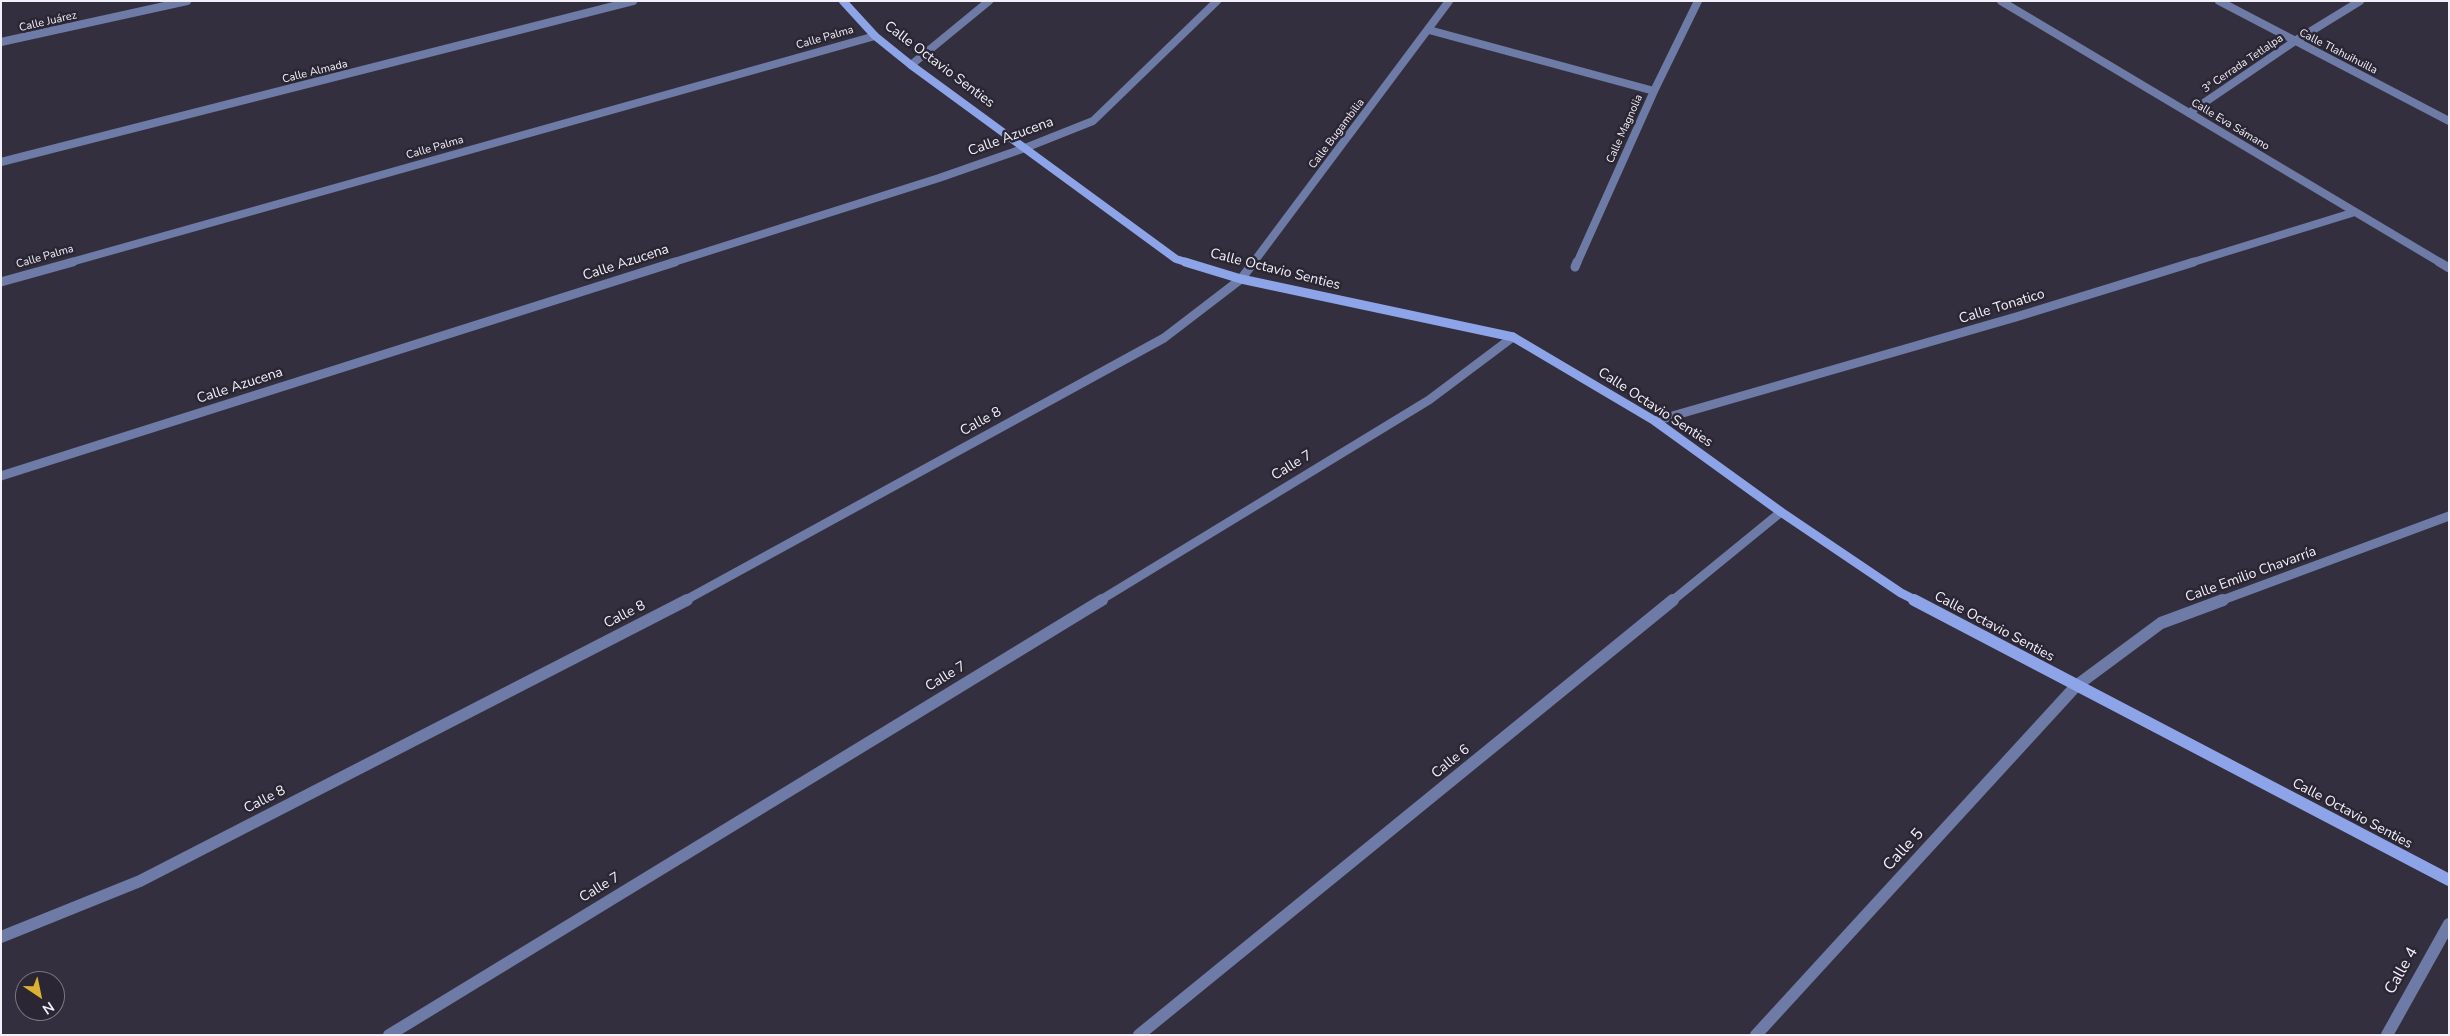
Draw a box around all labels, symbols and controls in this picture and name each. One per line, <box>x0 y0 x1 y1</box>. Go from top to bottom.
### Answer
street label: Calle Juárez <box>18 9 78 35</box>
street label: Calle Octavio Senties <box>881 18 997 112</box>
street label: Calle Palma <box>795 23 855 53</box>
street label: Calle Tlahuihuilla <box>2297 27 2379 77</box>
street label: 3ª Cerrada Tetlalpa <box>2200 32 2286 96</box>
street label: Calle Almada <box>281 57 349 87</box>
street label: Calle Magnolia <box>1604 93 1646 165</box>
street label: Calle Bugambilia <box>1306 96 1368 172</box>
street label: Calle Eva Sámano <box>2188 96 2272 154</box>
street label: Calle Azucena <box>966 114 1056 160</box>
street label: Calle Palma <box>405 133 465 163</box>
street label: Calle Azucena <box>581 241 671 285</box>
street label: Calle Palma <box>15 242 75 272</box>
street label: Calle Octavio Senties <box>1208 246 1342 294</box>
street label: Calle Tonatico <box>1957 286 2047 328</box>
street label: Calle Azucena <box>195 364 285 408</box>
street label: Calle Octavio Senties <box>1594 365 1716 451</box>
street label: Calle 8 <box>958 404 1004 440</box>
street label: Calle 7 <box>1269 447 1315 485</box>
street label: Calle Emilio Chavarría <box>2183 544 2319 606</box>
street label: Calle Octavio Senties <box>1931 588 2057 666</box>
street label: Calle 8 <box>601 597 649 633</box>
street label: Calle 7 <box>923 658 969 696</box>
street label: Calle 6 <box>1429 742 1473 782</box>
street label: Calle Octavio Senties <box>2289 775 2415 853</box>
street label: Calle 8 <box>241 782 289 818</box>
street label: Calle 5 <box>1880 825 1928 875</box>
street label: Calle 7 <box>577 869 623 907</box>
street label: Calle 4 <box>2381 944 2423 998</box>
north arrow <box>15 971 65 1021</box>
text: N <box>38 997 58 1019</box>

